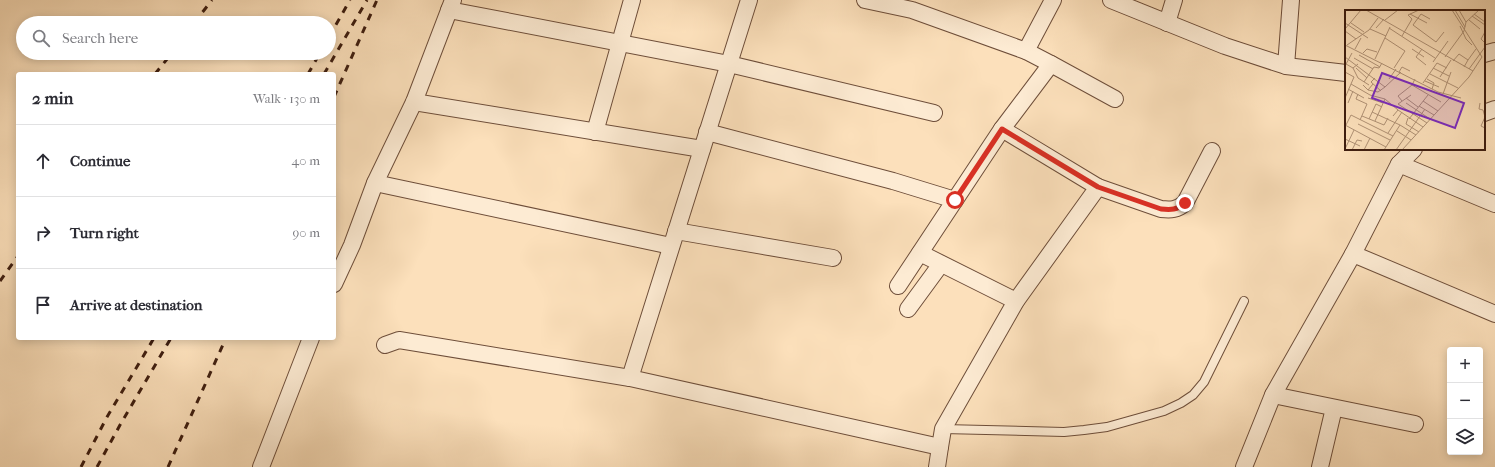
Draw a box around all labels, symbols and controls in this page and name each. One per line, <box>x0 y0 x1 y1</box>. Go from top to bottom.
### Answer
inset map <box>1345 10 1485 150</box>
search box <box>16 16 336 60</box>
icon: search <box>30 27 52 49</box>
text: Search here <box>62 29 138 47</box>
text: 2 min <box>32 88 73 108</box>
text: Walk · 130 m <box>253 91 320 106</box>
icon: ahead <box>32 150 54 172</box>
text: Continue <box>70 152 130 170</box>
text: 40 m <box>292 153 320 168</box>
route start <box>946 191 964 209</box>
route end <box>1176 194 1194 212</box>
icon: right <box>32 222 54 244</box>
text: Turn right <box>70 224 139 242</box>
text: 90 m <box>292 225 320 240</box>
icon: arrive <box>32 294 54 316</box>
text: Arrive at destination <box>70 296 202 314</box>
map controls <box>1447 347 1483 455</box>
button: + <box>1447 347 1483 383</box>
button: − <box>1447 383 1483 419</box>
button: layers <box>1447 419 1483 455</box>

